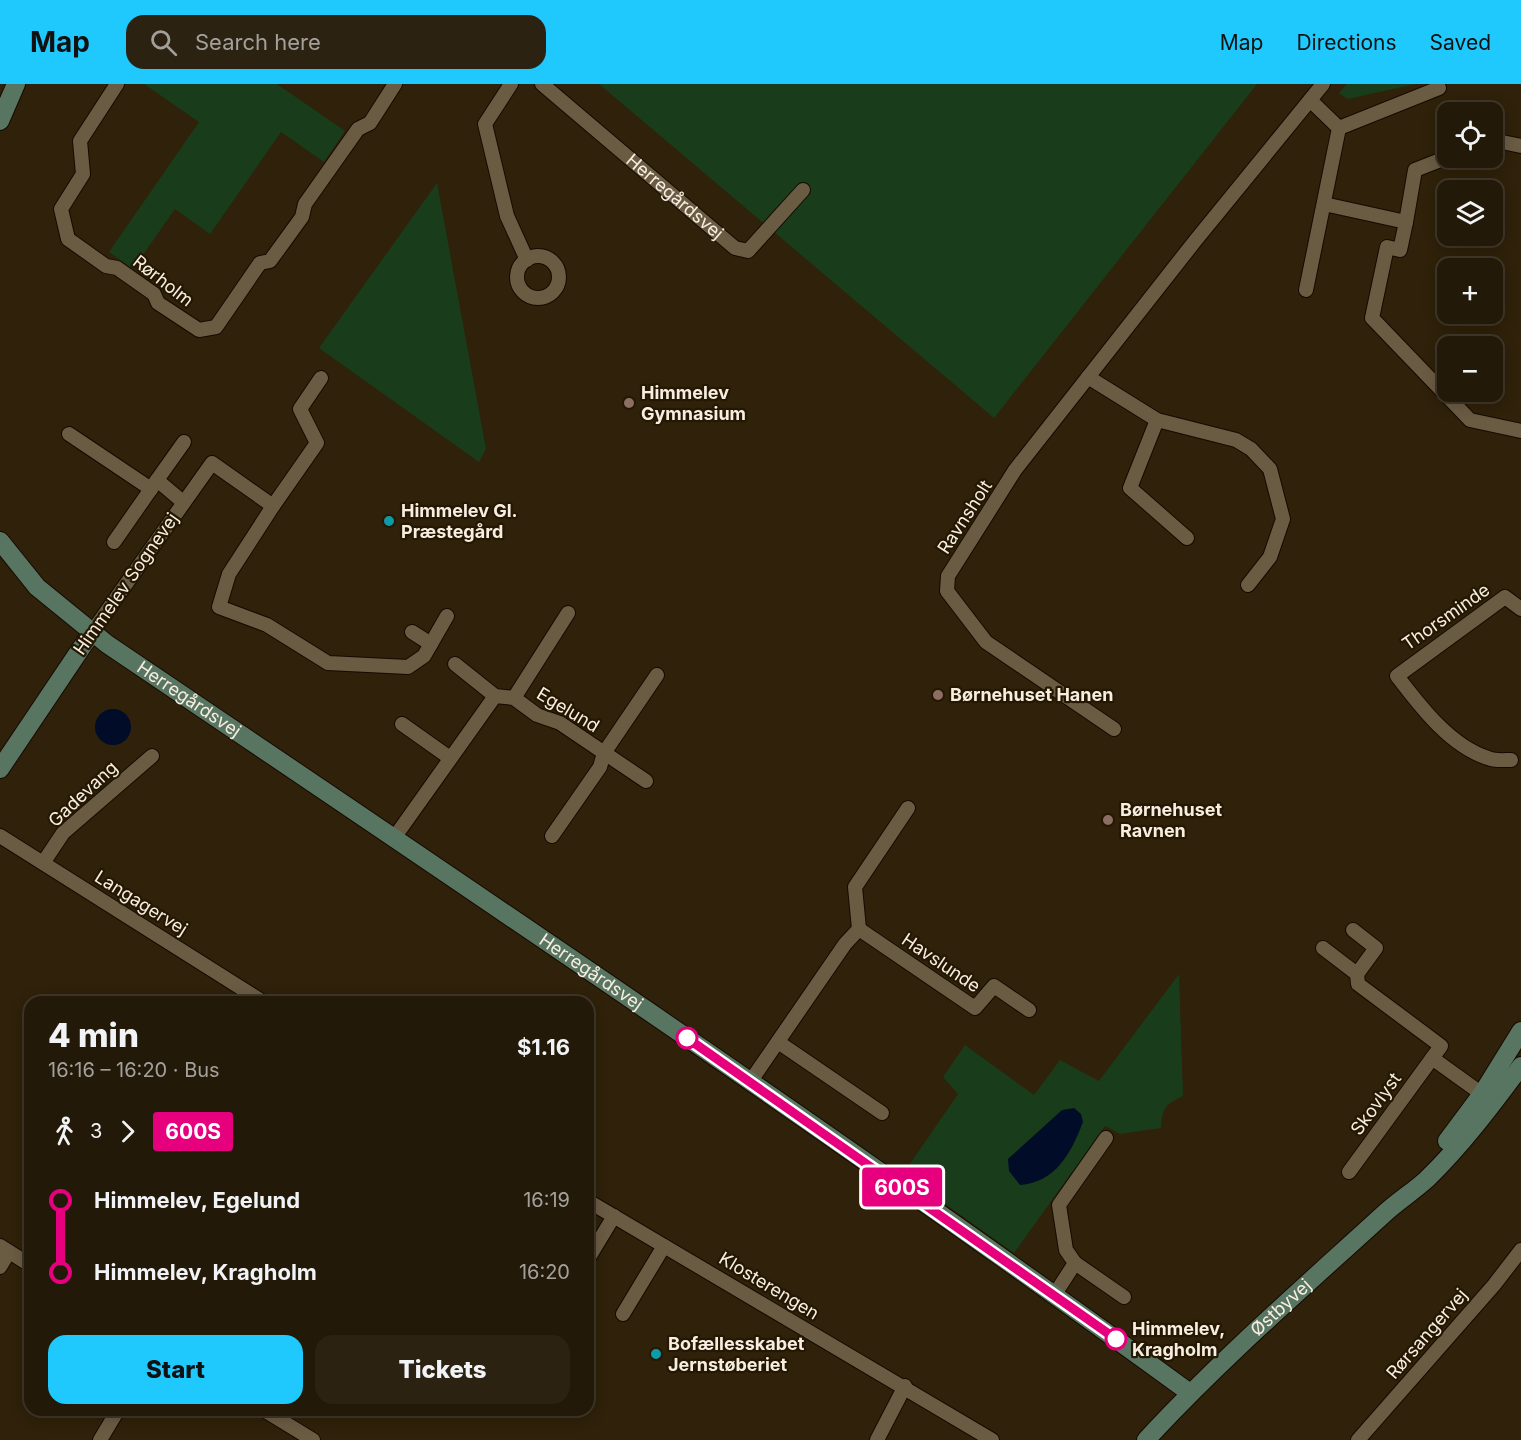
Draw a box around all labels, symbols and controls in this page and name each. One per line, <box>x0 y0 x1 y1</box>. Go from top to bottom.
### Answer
search box <box>126 15 546 69</box>
text: Map <box>30 25 90 59</box>
icon: search <box>147 26 180 59</box>
text: Search here <box>195 29 321 55</box>
text: Map <box>1220 30 1263 55</box>
text: Directions <box>1296 30 1397 55</box>
text: Saved <box>1430 30 1491 55</box>
map controls <box>1437 102 1503 402</box>
button: locate <box>1437 102 1503 168</box>
street label: Herregårdsvej <box>622 149 728 243</box>
button: layers <box>1437 180 1503 246</box>
street label: Rørholm <box>129 251 198 311</box>
button: + <box>1437 258 1503 324</box>
button: − <box>1437 336 1503 402</box>
place label: Himmelev Gymnasium <box>641 382 746 424</box>
marker: Himmelev Gymnasium <box>622 396 636 410</box>
street label: Ravnsholt <box>933 476 996 557</box>
place label: Himmelev Gl. Præstegård <box>401 500 518 542</box>
street label: Himmelev Sognevej <box>69 509 182 659</box>
marker: Himmelev Gl. Præstegård <box>382 514 396 528</box>
street label: Thorsminde <box>1398 579 1493 654</box>
street label: Herregårdsvej <box>133 656 245 741</box>
street label: Egelund <box>533 683 603 736</box>
place label: Børnehuset Hanen <box>950 684 1113 705</box>
marker: Børnehuset Hanen <box>931 688 945 702</box>
street label: Gadevang <box>44 756 121 831</box>
place label: Børnehuset Ravnen <box>1120 799 1223 841</box>
marker: Børnehuset Ravnen <box>1101 813 1115 827</box>
street label: Langagervej <box>91 866 191 939</box>
street label: Herregårdsvej <box>536 929 647 1014</box>
street label: Havslunde <box>898 929 984 996</box>
text: 4 min <box>48 1015 139 1055</box>
unlabelled marker <box>676 1027 698 1049</box>
text: $1.16 <box>517 1034 570 1060</box>
text: 16:16 – 16:20 · Bus <box>48 1058 220 1082</box>
street label: Skovlyst <box>1346 1068 1405 1139</box>
icon: walk <box>48 1115 81 1148</box>
icon: forward <box>111 1115 144 1148</box>
text: 3 <box>90 1119 102 1143</box>
text: 600S <box>165 1119 221 1144</box>
line badge: 600S <box>860 1168 944 1206</box>
text: 600S <box>874 1175 930 1200</box>
text: Himmelev, Egelund <box>94 1187 300 1213</box>
text: 16:19 <box>523 1188 570 1212</box>
street label: Klosterengen <box>716 1248 823 1324</box>
text: Himmelev, Kragholm <box>94 1259 317 1285</box>
text: 16:20 <box>519 1260 570 1284</box>
street label: Østbyvej <box>1246 1274 1315 1340</box>
street label: Rørsangervej <box>1382 1284 1471 1383</box>
place label: Himmelev, Kragholm <box>1132 1318 1225 1360</box>
marker: Himmelev, Kragholm <box>1105 1328 1127 1350</box>
place label: Bofællesskabet Jernstøberiet <box>668 1333 805 1375</box>
button: Start <box>48 1335 303 1404</box>
button: Tickets <box>315 1335 570 1404</box>
marker: Bofællesskabet Jernstøberiet <box>649 1347 663 1361</box>

